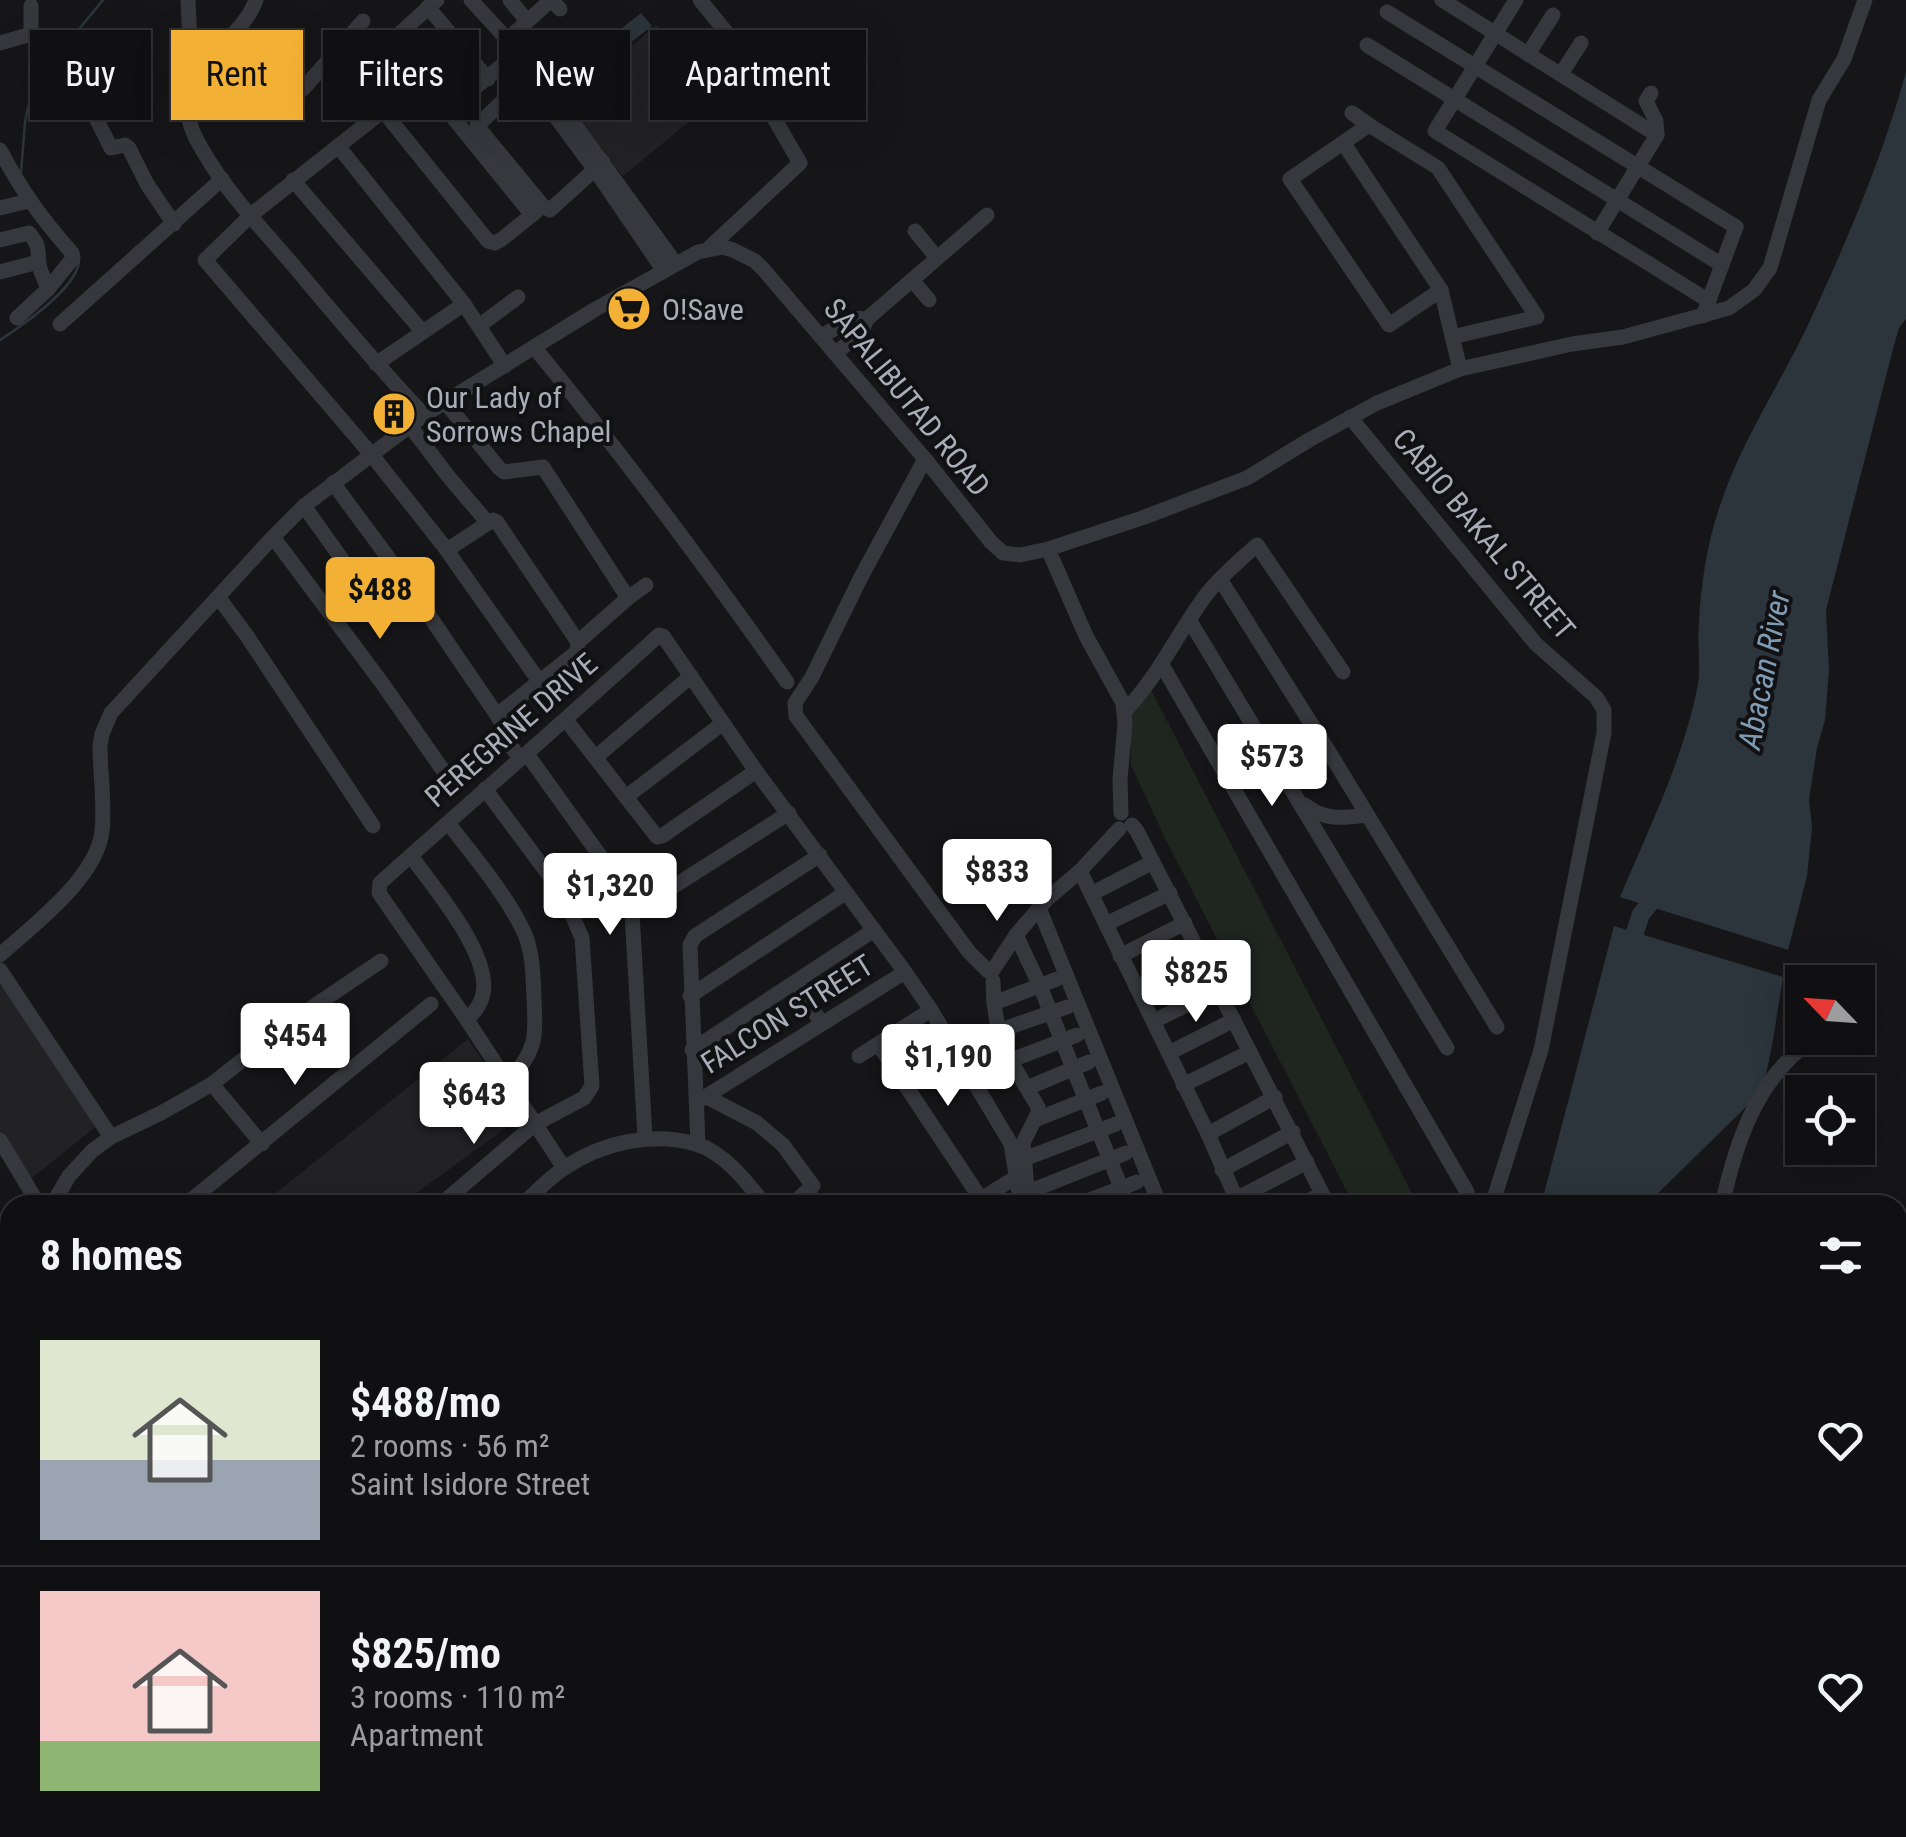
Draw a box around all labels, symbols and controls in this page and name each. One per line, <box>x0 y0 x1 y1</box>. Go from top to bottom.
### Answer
chip: Buy <box>30 30 151 120</box>
chip: Rent <box>171 30 303 120</box>
chip: Filters <box>323 30 479 120</box>
chip: New <box>499 30 630 120</box>
chip: Apartment <box>650 30 866 120</box>
supermarket icon: O!Save <box>606 286 652 332</box>
street label: SAPALIBUTAD ROAD <box>817 291 997 503</box>
place label: O!Save <box>662 292 744 327</box>
place label: Our Lady of Sorrows Chapel <box>426 380 611 449</box>
building icon: Our Lady of Sorrows Chapel <box>371 391 417 437</box>
street label: CABIO BAKAL STREET <box>1386 421 1582 647</box>
pin: $488 <box>321 557 439 642</box>
text: $488 <box>348 570 412 608</box>
water label: Abacan River <box>1730 586 1798 754</box>
street label: PEREGRINE DRIVE <box>418 646 604 814</box>
pin: $573 <box>1213 724 1331 809</box>
text: $573 <box>1240 737 1304 775</box>
pin: $833 <box>938 839 1056 924</box>
text: $833 <box>965 852 1029 890</box>
pin: $1,320 <box>529 853 691 938</box>
text: $1,320 <box>566 866 654 904</box>
pin: $825 <box>1137 940 1255 1025</box>
street label: FALCON STREET <box>695 947 879 1081</box>
text: $825 <box>1164 953 1228 991</box>
north arrow <box>1785 965 1875 1055</box>
map controls <box>1785 965 1875 1165</box>
pin: $454 <box>236 1003 354 1088</box>
text: $454 <box>263 1016 327 1054</box>
pin: $1,190 <box>867 1024 1029 1109</box>
text: $1,190 <box>904 1037 992 1075</box>
pin: $643 <box>415 1062 533 1147</box>
text: $643 <box>442 1075 506 1113</box>
button: locate <box>1785 1075 1875 1165</box>
icon: filters <box>1813 1228 1868 1283</box>
text: 8 homes <box>40 1231 183 1280</box>
text: $488/mo <box>350 1378 501 1427</box>
icon: home <box>120 1380 240 1500</box>
icon: heart <box>1813 1413 1868 1468</box>
text: 2 rooms · 56 m² <box>350 1427 549 1465</box>
text: Saint Isidore Street <box>350 1465 590 1503</box>
text: $825/mo <box>350 1629 501 1678</box>
icon: home <box>120 1631 240 1751</box>
icon: heart <box>1813 1664 1868 1719</box>
text: 3 rooms · 110 m² <box>350 1678 565 1716</box>
text: Apartment <box>350 1716 484 1754</box>

